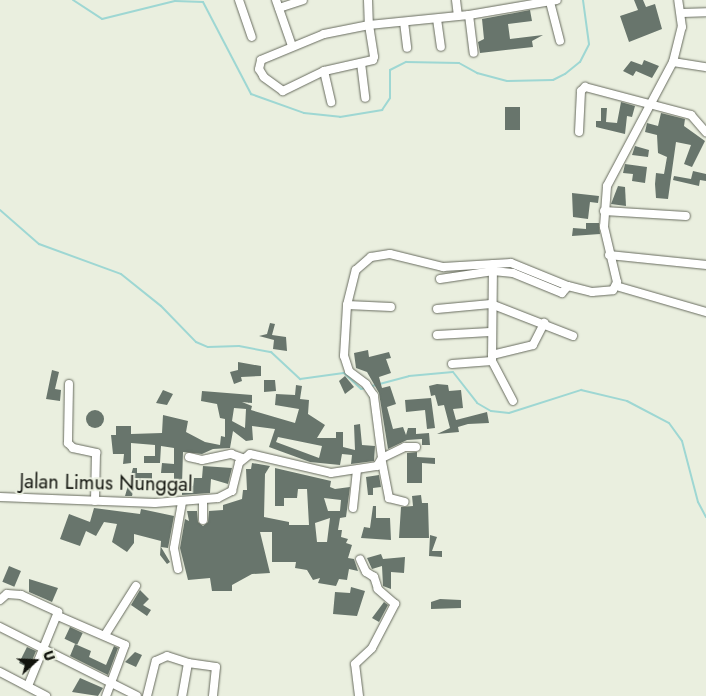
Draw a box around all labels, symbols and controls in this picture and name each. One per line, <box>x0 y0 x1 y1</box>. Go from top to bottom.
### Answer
street label: Jalan Limus Nunggal <box>19 469 193 497</box>
north arrow <box>10 636 60 686</box>
text: U <box>38 648 60 664</box>

